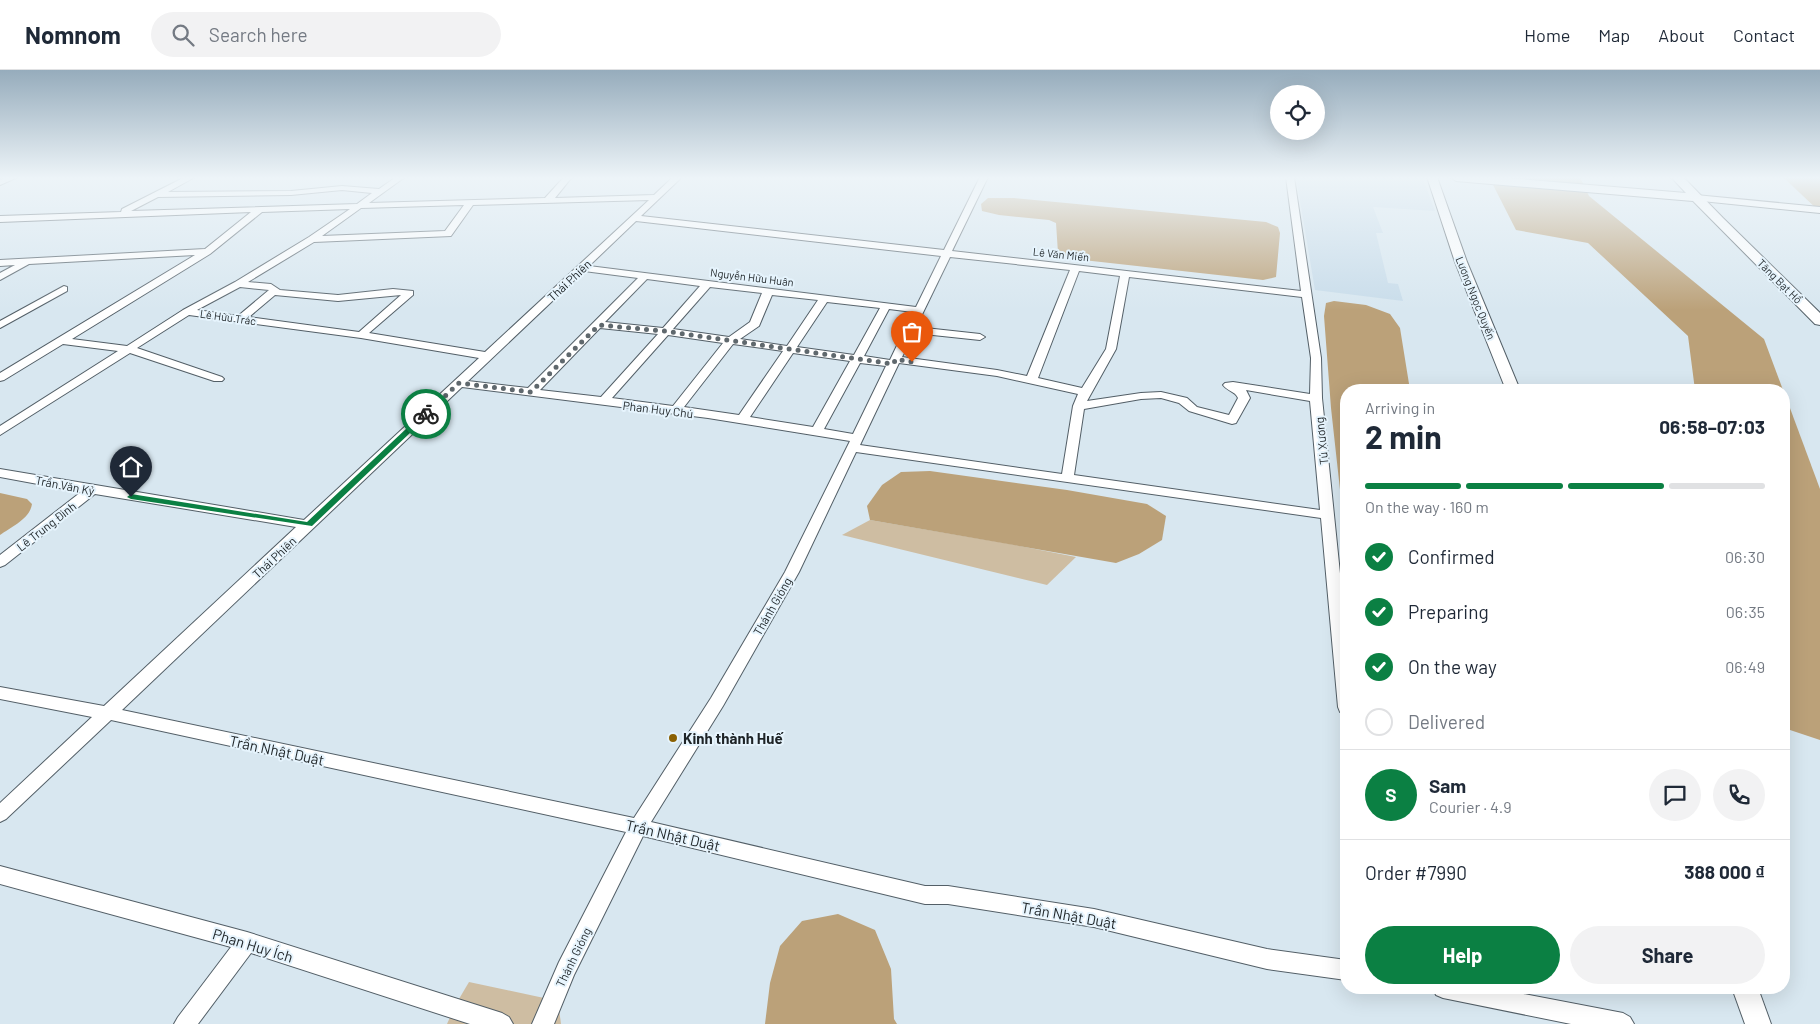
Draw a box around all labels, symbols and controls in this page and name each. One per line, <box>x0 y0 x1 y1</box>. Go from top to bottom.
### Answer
search box <box>151 12 501 57</box>
text: Nomnom <box>25 20 121 49</box>
icon: search <box>169 21 197 49</box>
text: Search here <box>209 23 308 46</box>
text: Home <box>1524 24 1570 46</box>
text: Map <box>1598 24 1630 46</box>
text: About <box>1658 24 1705 46</box>
text: Contact <box>1733 24 1795 46</box>
map controls <box>1270 85 1325 140</box>
button: locate <box>1270 85 1325 140</box>
street label: Lê Văn Miến <box>1032 245 1090 263</box>
street label: Lương Ngọc Quyến <box>1453 255 1499 341</box>
street label: Thái Phiên <box>544 256 594 304</box>
street label: Tăng Bạt Hổ <box>1755 256 1805 306</box>
street label: Nguyễn Hữu Huân <box>710 265 795 289</box>
street label: Lê Hữu Trác <box>199 307 257 327</box>
pin <box>891 311 933 362</box>
icon: bag <box>898 318 926 346</box>
courier <box>401 389 451 439</box>
street label: Phan Huy Chú <box>622 398 694 420</box>
text: Arriving in <box>1365 398 1435 417</box>
icon: bike <box>412 400 440 428</box>
text: 06:58–07:03 <box>1659 415 1765 438</box>
street label: Tú Xương <box>1312 416 1330 466</box>
text: 2 min <box>1365 417 1442 455</box>
pin <box>110 446 152 497</box>
icon: home <box>117 453 145 481</box>
street label: Trần Văn Kỷ <box>34 472 96 498</box>
text: On the way · 160 m <box>1365 497 1489 516</box>
street label: Lê Trung Đình <box>13 498 79 554</box>
street label: Thái Phiên <box>249 533 299 581</box>
icon: check <box>1365 543 1393 571</box>
text: Confirmed <box>1408 545 1495 568</box>
text: 06:30 <box>1725 547 1765 566</box>
street label: Thánh Gióng <box>750 575 794 637</box>
icon: check <box>1365 598 1393 626</box>
text: Preparing <box>1408 600 1489 623</box>
text: 06:35 <box>1726 602 1765 621</box>
icon: check <box>1365 653 1393 681</box>
text: On the way <box>1408 655 1497 678</box>
text: 06:49 <box>1725 657 1765 676</box>
text: Delivered <box>1408 710 1485 733</box>
place label: Kinh thành Huế <box>683 729 784 747</box>
street label: Trần Nhật Duật <box>228 731 326 769</box>
marker: Kinh thành Huế <box>667 732 679 744</box>
button: chat <box>1649 769 1701 821</box>
button: phone <box>1713 769 1765 821</box>
text: Sam <box>1429 774 1466 797</box>
text: S <box>1385 783 1397 806</box>
text: Courier · 4.9 <box>1429 797 1512 816</box>
street label: Trần Nhật Duật <box>624 815 722 855</box>
text: 388 000 ₫ <box>1684 860 1765 883</box>
text: Order #7990 <box>1365 861 1467 884</box>
street label: Trần Nhật Duật <box>1020 898 1118 932</box>
street label: Phan Huy Ích <box>211 924 295 966</box>
street label: Thánh Gióng <box>553 925 593 989</box>
button: Help <box>1365 926 1560 984</box>
button: Share <box>1570 926 1765 984</box>

